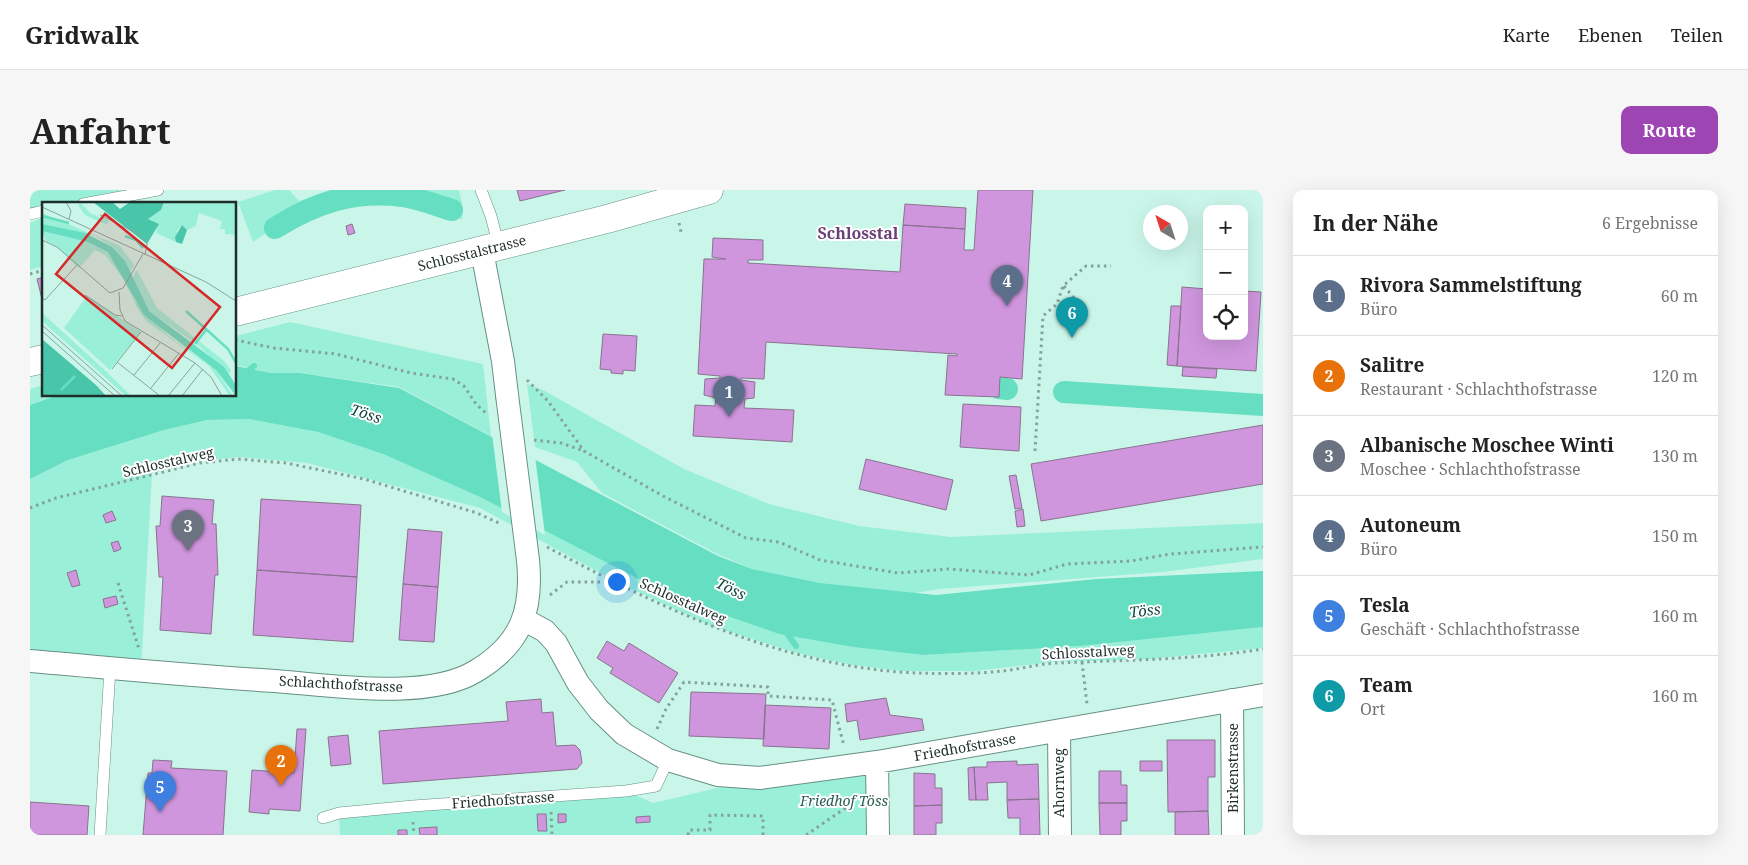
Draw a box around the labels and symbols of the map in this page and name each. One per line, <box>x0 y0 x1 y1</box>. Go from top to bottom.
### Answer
inset map <box>42 202 236 396</box>
north arrow <box>1143 205 1188 250</box>
district label: Schlosstal <box>818 222 899 244</box>
street label: Schlosstalstrasse <box>416 230 528 275</box>
pin: 4 <box>991 265 1023 306</box>
pin: 6 <box>1056 297 1088 338</box>
pin: 1 <box>713 376 745 417</box>
water label: Töss <box>348 399 384 427</box>
street label: Schlosstalweg <box>121 442 216 481</box>
pin: 3 <box>172 510 204 551</box>
your location <box>604 569 630 595</box>
water label: Töss <box>713 572 750 604</box>
street label: Schlosstalweg <box>637 573 730 628</box>
water label: Töss <box>1128 598 1162 622</box>
street label: Schlosstalweg <box>1041 640 1135 663</box>
street label: Schlachthofstrasse <box>279 671 403 696</box>
street label: Birkenstrasse <box>1223 723 1242 813</box>
street label: Friedhofstrasse <box>912 728 1017 765</box>
pin: 2 <box>265 745 297 786</box>
street label: Ahornweg <box>1049 748 1068 818</box>
pin: 5 <box>144 771 176 812</box>
street label: Friedhofstrasse <box>451 786 555 813</box>
park label: Friedhof Töss <box>799 791 888 810</box>

